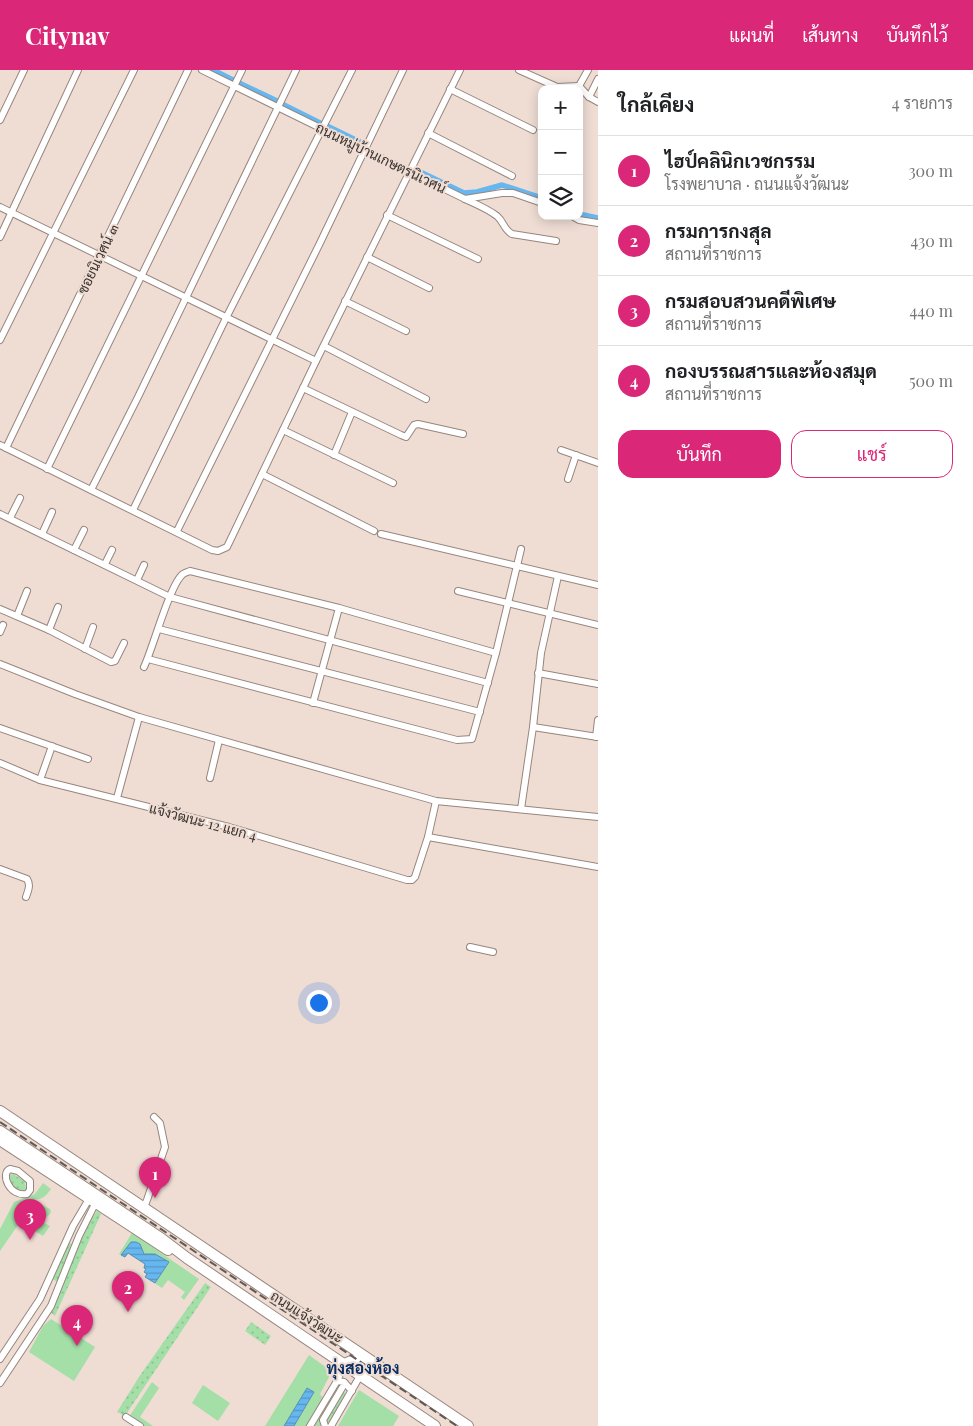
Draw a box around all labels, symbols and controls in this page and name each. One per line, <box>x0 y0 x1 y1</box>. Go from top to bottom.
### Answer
text: Citynav <box>25 19 110 51</box>
text: แผนที่ <box>729 23 774 47</box>
text: เส้นทาง <box>802 23 858 47</box>
text: บันทึกไว้ <box>886 23 948 47</box>
map controls <box>538 85 583 220</box>
button: + <box>538 85 583 130</box>
text: ใกล้เคียง <box>618 89 694 117</box>
text: 4 รายการ <box>892 92 953 113</box>
street label: ถนนหมู่บ้านเกษตรนิเวศน์ <box>312 118 450 198</box>
button: − <box>538 130 583 175</box>
text: ไฮป์คลินิกเวชกรรม <box>665 147 815 173</box>
text: 1 <box>631 160 637 181</box>
text: 300 m <box>908 160 953 181</box>
text: โรงพยาบาล · ถนนแจ้งวัฒนะ <box>665 173 849 194</box>
button: layers <box>538 175 583 220</box>
text: กรมการกงสุล <box>665 217 772 243</box>
street label: ซอยนิเวศน์ ๓ <box>72 221 123 297</box>
text: 2 <box>630 230 638 251</box>
text: 430 m <box>910 230 953 251</box>
text: สถานที่ราชการ <box>665 243 762 264</box>
text: กรมสอบสวนคดีพิเศษ <box>665 287 836 313</box>
text: 3 <box>630 300 638 321</box>
text: 440 m <box>909 300 953 321</box>
text: สถานที่ราชการ <box>665 313 762 334</box>
text: กองบรรณสารและห้องสมุด <box>665 357 877 383</box>
text: 4 <box>630 370 638 391</box>
text: 500 m <box>909 370 953 391</box>
text: สถานที่ราชการ <box>665 383 762 404</box>
button: บันทึก <box>618 430 781 478</box>
button: แชร์ <box>791 430 953 478</box>
street label: แจ้งวัฒนะ 12 แยก 4 <box>147 798 259 845</box>
your location <box>306 990 332 1016</box>
pin: 1 <box>139 1157 171 1198</box>
pin: 3 <box>14 1199 46 1240</box>
pin: 2 <box>112 1271 144 1312</box>
street label: ถนนแจ้งวัฒนะ <box>267 1286 347 1347</box>
pin: 4 <box>61 1305 93 1346</box>
district label: ทุ่งสองห้อง <box>326 1357 400 1380</box>

